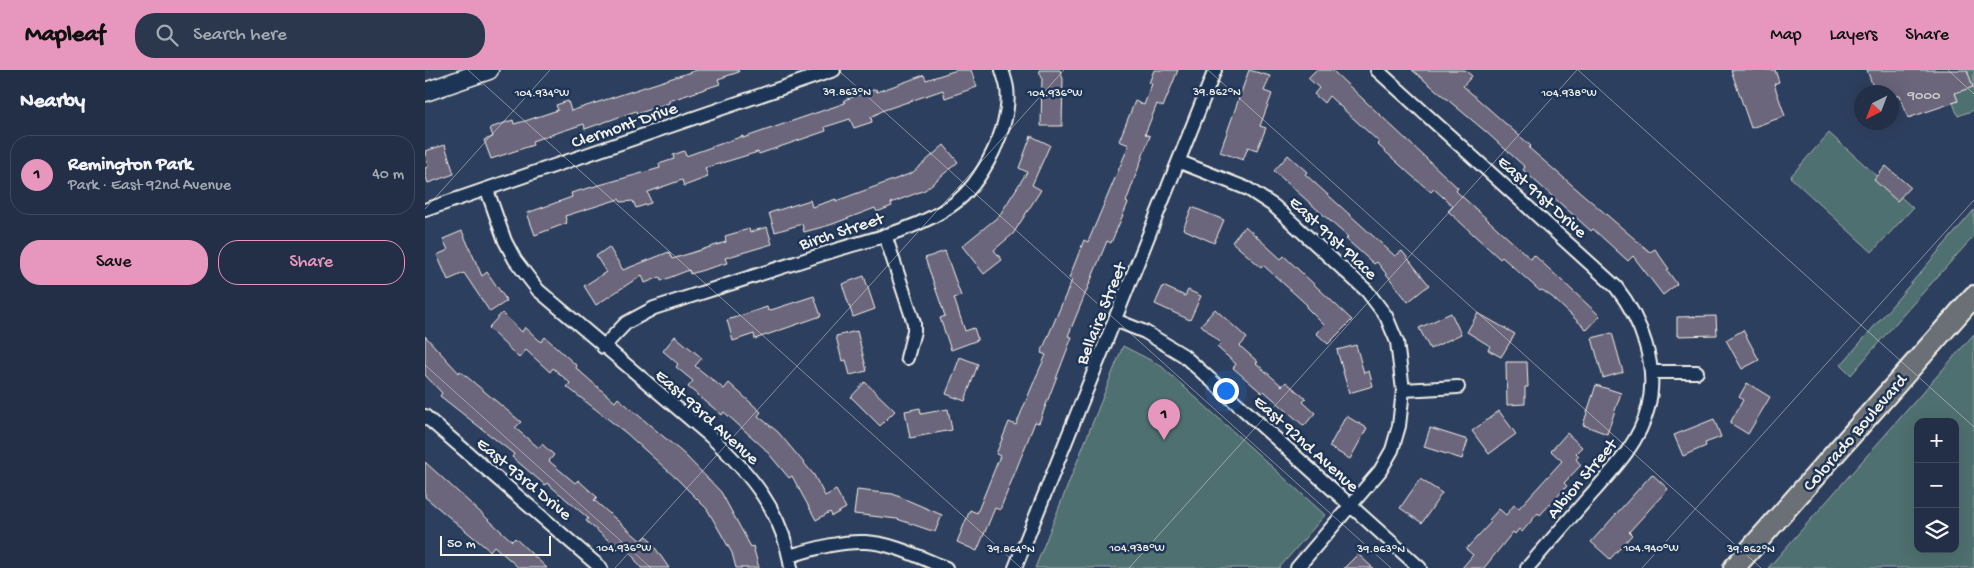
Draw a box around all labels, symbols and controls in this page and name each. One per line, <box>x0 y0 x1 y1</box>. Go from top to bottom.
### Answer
search box <box>135 13 485 58</box>
text: Mapleaf <box>25 21 105 50</box>
icon: search <box>153 21 181 49</box>
text: Search here <box>193 24 287 47</box>
text: Map <box>1770 25 1802 46</box>
text: Layers <box>1830 25 1877 46</box>
text: Share <box>1905 25 1949 46</box>
north arrow <box>1854 85 1899 130</box>
text: 39.863°N <box>822 86 871 100</box>
text: 39.862°N <box>1192 86 1241 100</box>
text: 104.934°W <box>514 87 569 101</box>
text: 104.936°W <box>1026 87 1083 101</box>
text: 104.938°W <box>1540 87 1597 101</box>
house number: 9000 <box>1906 87 1941 105</box>
text: Nearby <box>20 90 85 115</box>
street label: Clermont Drive <box>569 98 681 154</box>
street label: East 91st Drive <box>1492 152 1591 244</box>
text: Remington Park <box>68 154 193 177</box>
text: 1 <box>34 166 40 185</box>
text: 40 m <box>372 166 404 185</box>
text: Park · East 92nd Avenue <box>68 177 231 196</box>
street label: East 91st Place <box>1284 193 1381 286</box>
street label: Birch Street <box>796 208 888 256</box>
button: Save <box>20 240 208 285</box>
button: Share <box>218 240 405 285</box>
street label: Bellaire Street <box>1072 258 1133 369</box>
street label: East 93rd Avenue <box>650 366 763 471</box>
street label: Colorado Boulevard <box>1799 370 1913 496</box>
your location <box>1213 378 1239 404</box>
street label: East 92nd Avenue <box>1248 392 1363 498</box>
pin: 1 <box>1148 399 1180 440</box>
map controls <box>1914 418 1959 553</box>
button: + <box>1914 418 1959 463</box>
street label: East 93rd Drive <box>471 434 576 526</box>
street label: Albion Street <box>1543 434 1624 524</box>
button: − <box>1914 463 1959 508</box>
button: layers <box>1914 508 1959 553</box>
scale bar <box>440 533 551 556</box>
text: 50 m <box>447 536 476 553</box>
text: 104.936°W <box>595 542 652 556</box>
text: 104.938°W <box>1108 542 1165 556</box>
text: 104.940°W <box>1622 542 1679 556</box>
text: 39.864°N <box>986 543 1035 557</box>
text: 39.863°N <box>1356 543 1405 557</box>
text: 39.862°N <box>1726 543 1775 557</box>

